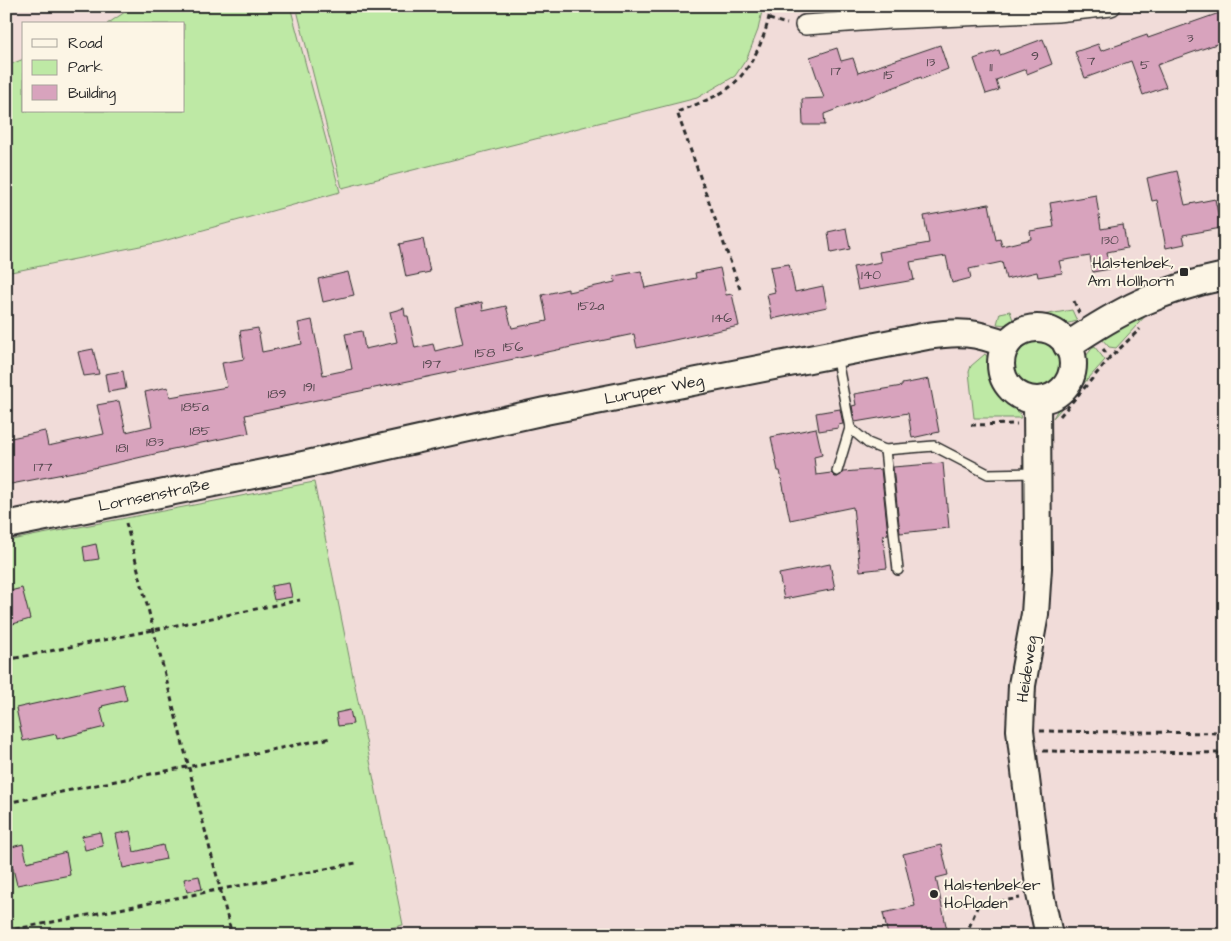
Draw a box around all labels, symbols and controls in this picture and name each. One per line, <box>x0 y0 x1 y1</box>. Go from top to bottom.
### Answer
legend <box>22 22 185 112</box>
house number: 3 <box>1186 28 1194 48</box>
text: Road <box>68 33 103 54</box>
house number: 9 <box>1031 46 1039 66</box>
house number: 7 <box>1087 51 1096 71</box>
house number: 13 <box>927 52 935 72</box>
house number: 5 <box>1140 55 1150 75</box>
text: Park <box>68 57 103 78</box>
house number: 11 <box>989 57 993 77</box>
house number: 17 <box>831 61 842 81</box>
house number: 15 <box>883 65 895 85</box>
text: Building <box>68 83 116 105</box>
house number: 130 <box>1101 230 1119 250</box>
place label: Halstenbek, Am Hollhorn <box>1087 252 1174 292</box>
house number: 140 <box>861 265 881 285</box>
marker: Halstenbek, Am Hollhorn <box>1178 266 1190 278</box>
house number: 152a <box>578 296 604 316</box>
house number: 146 <box>712 308 732 328</box>
house number: 156 <box>503 337 523 357</box>
house number: 158 <box>475 343 495 363</box>
house number: 197 <box>423 354 442 374</box>
street label: Luruper Weg <box>602 369 706 410</box>
house number: 191 <box>303 377 315 397</box>
house number: 189 <box>268 384 286 404</box>
house number: 185a <box>181 397 209 417</box>
house number: 185 <box>190 421 210 441</box>
house number: 183 <box>146 432 164 452</box>
house number: 181 <box>116 438 129 458</box>
house number: 177 <box>33 457 53 477</box>
street label: Lornsenstraße <box>96 473 212 517</box>
street label: Heideweg <box>1011 634 1044 704</box>
place label: Halstenbeker Hofladen <box>944 874 1041 914</box>
marker: Halstenbeker Hofladen <box>928 888 940 900</box>

